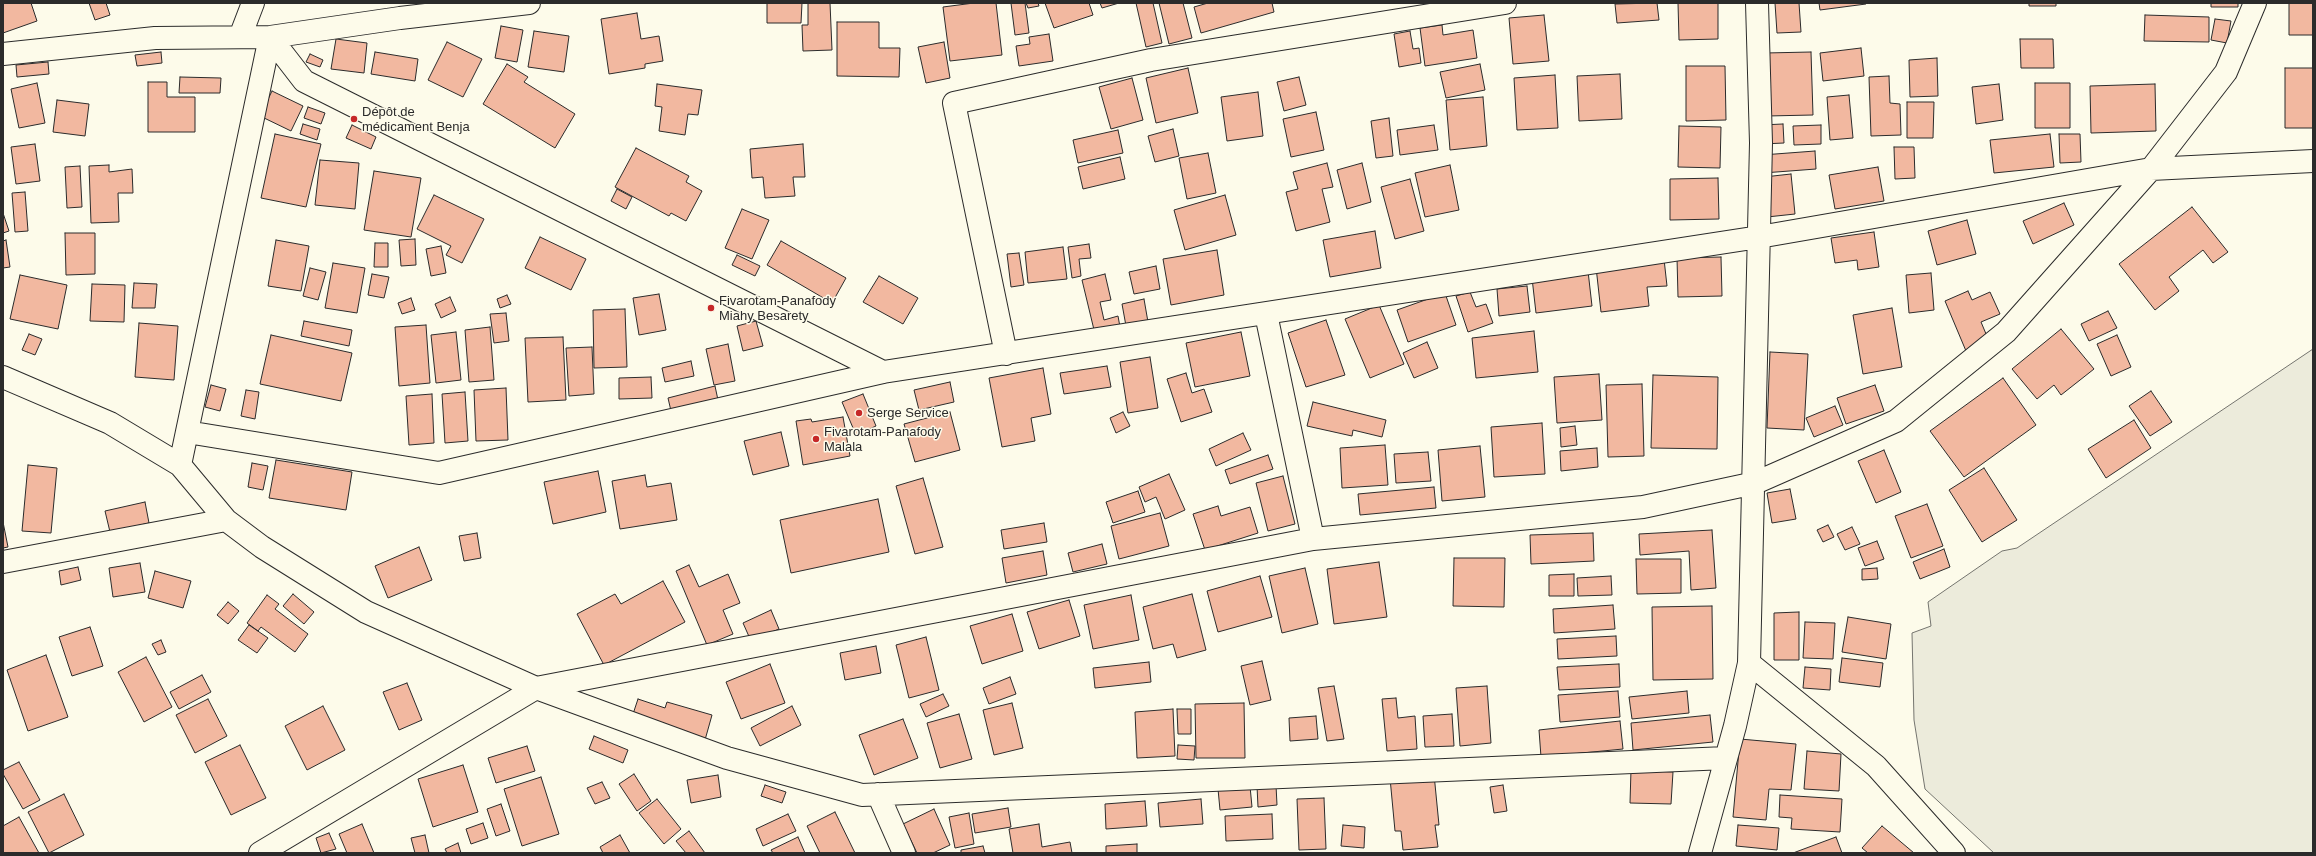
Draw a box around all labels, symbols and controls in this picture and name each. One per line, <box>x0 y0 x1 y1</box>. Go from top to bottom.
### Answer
place label: Dépôt de médicament Benja <box>362 104 470 135</box>
marker: Dépôt de médicament Benja <box>349 114 359 124</box>
place label: Fivarotam-Panafody Miahy Besarety <box>719 293 836 324</box>
marker: Fivarotam-Panafody Miahy Besarety <box>706 303 716 313</box>
place label: Serge Service <box>867 405 949 421</box>
marker: Serge Service <box>854 408 864 418</box>
place label: Fivarotam-Panafody Malala <box>824 424 941 455</box>
marker: Fivarotam-Panafody Malala <box>811 434 821 444</box>

